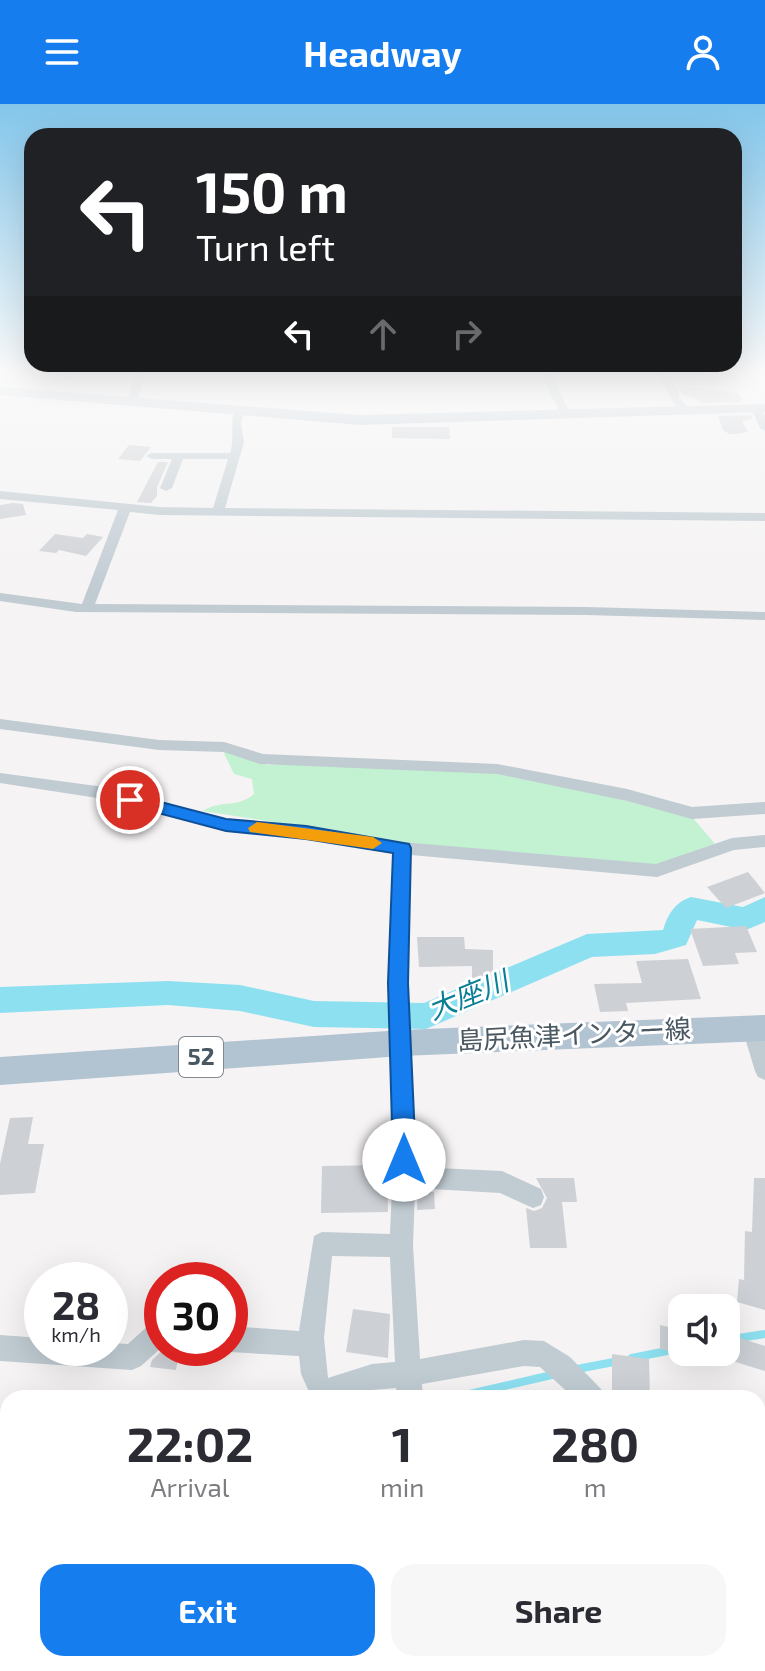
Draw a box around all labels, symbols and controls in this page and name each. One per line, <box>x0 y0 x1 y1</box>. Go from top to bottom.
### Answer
icon: menu <box>40 30 84 74</box>
icon: person <box>681 30 725 74</box>
text: Headway <box>303 31 462 74</box>
text: 150 m <box>196 157 348 224</box>
icon: left <box>64 160 168 264</box>
text: Turn left <box>196 225 335 268</box>
icon: left <box>277 312 321 356</box>
icon: ahead <box>361 312 405 356</box>
icon: right <box>445 312 489 356</box>
pin <box>96 766 164 834</box>
icon: arrive <box>108 778 152 822</box>
water label: 大座川 <box>422 961 516 1026</box>
street label: 島尻魚津インター線 <box>456 1012 692 1055</box>
road number: 52 <box>179 1037 223 1077</box>
position arrow <box>362 1118 446 1202</box>
speed limit sign: 30 <box>144 1262 248 1366</box>
text: 28 <box>52 1280 100 1328</box>
map controls <box>668 1294 740 1366</box>
button: sound <box>668 1294 740 1366</box>
text: km/h <box>51 1322 101 1346</box>
text: 22:02 <box>127 1414 253 1472</box>
text: 1 <box>392 1414 412 1472</box>
text: 280 <box>551 1414 639 1472</box>
text: Arrival <box>150 1471 230 1502</box>
text: min <box>380 1471 424 1502</box>
text: m <box>584 1471 607 1502</box>
button: Exit <box>40 1564 375 1656</box>
button: Share <box>391 1564 726 1656</box>

